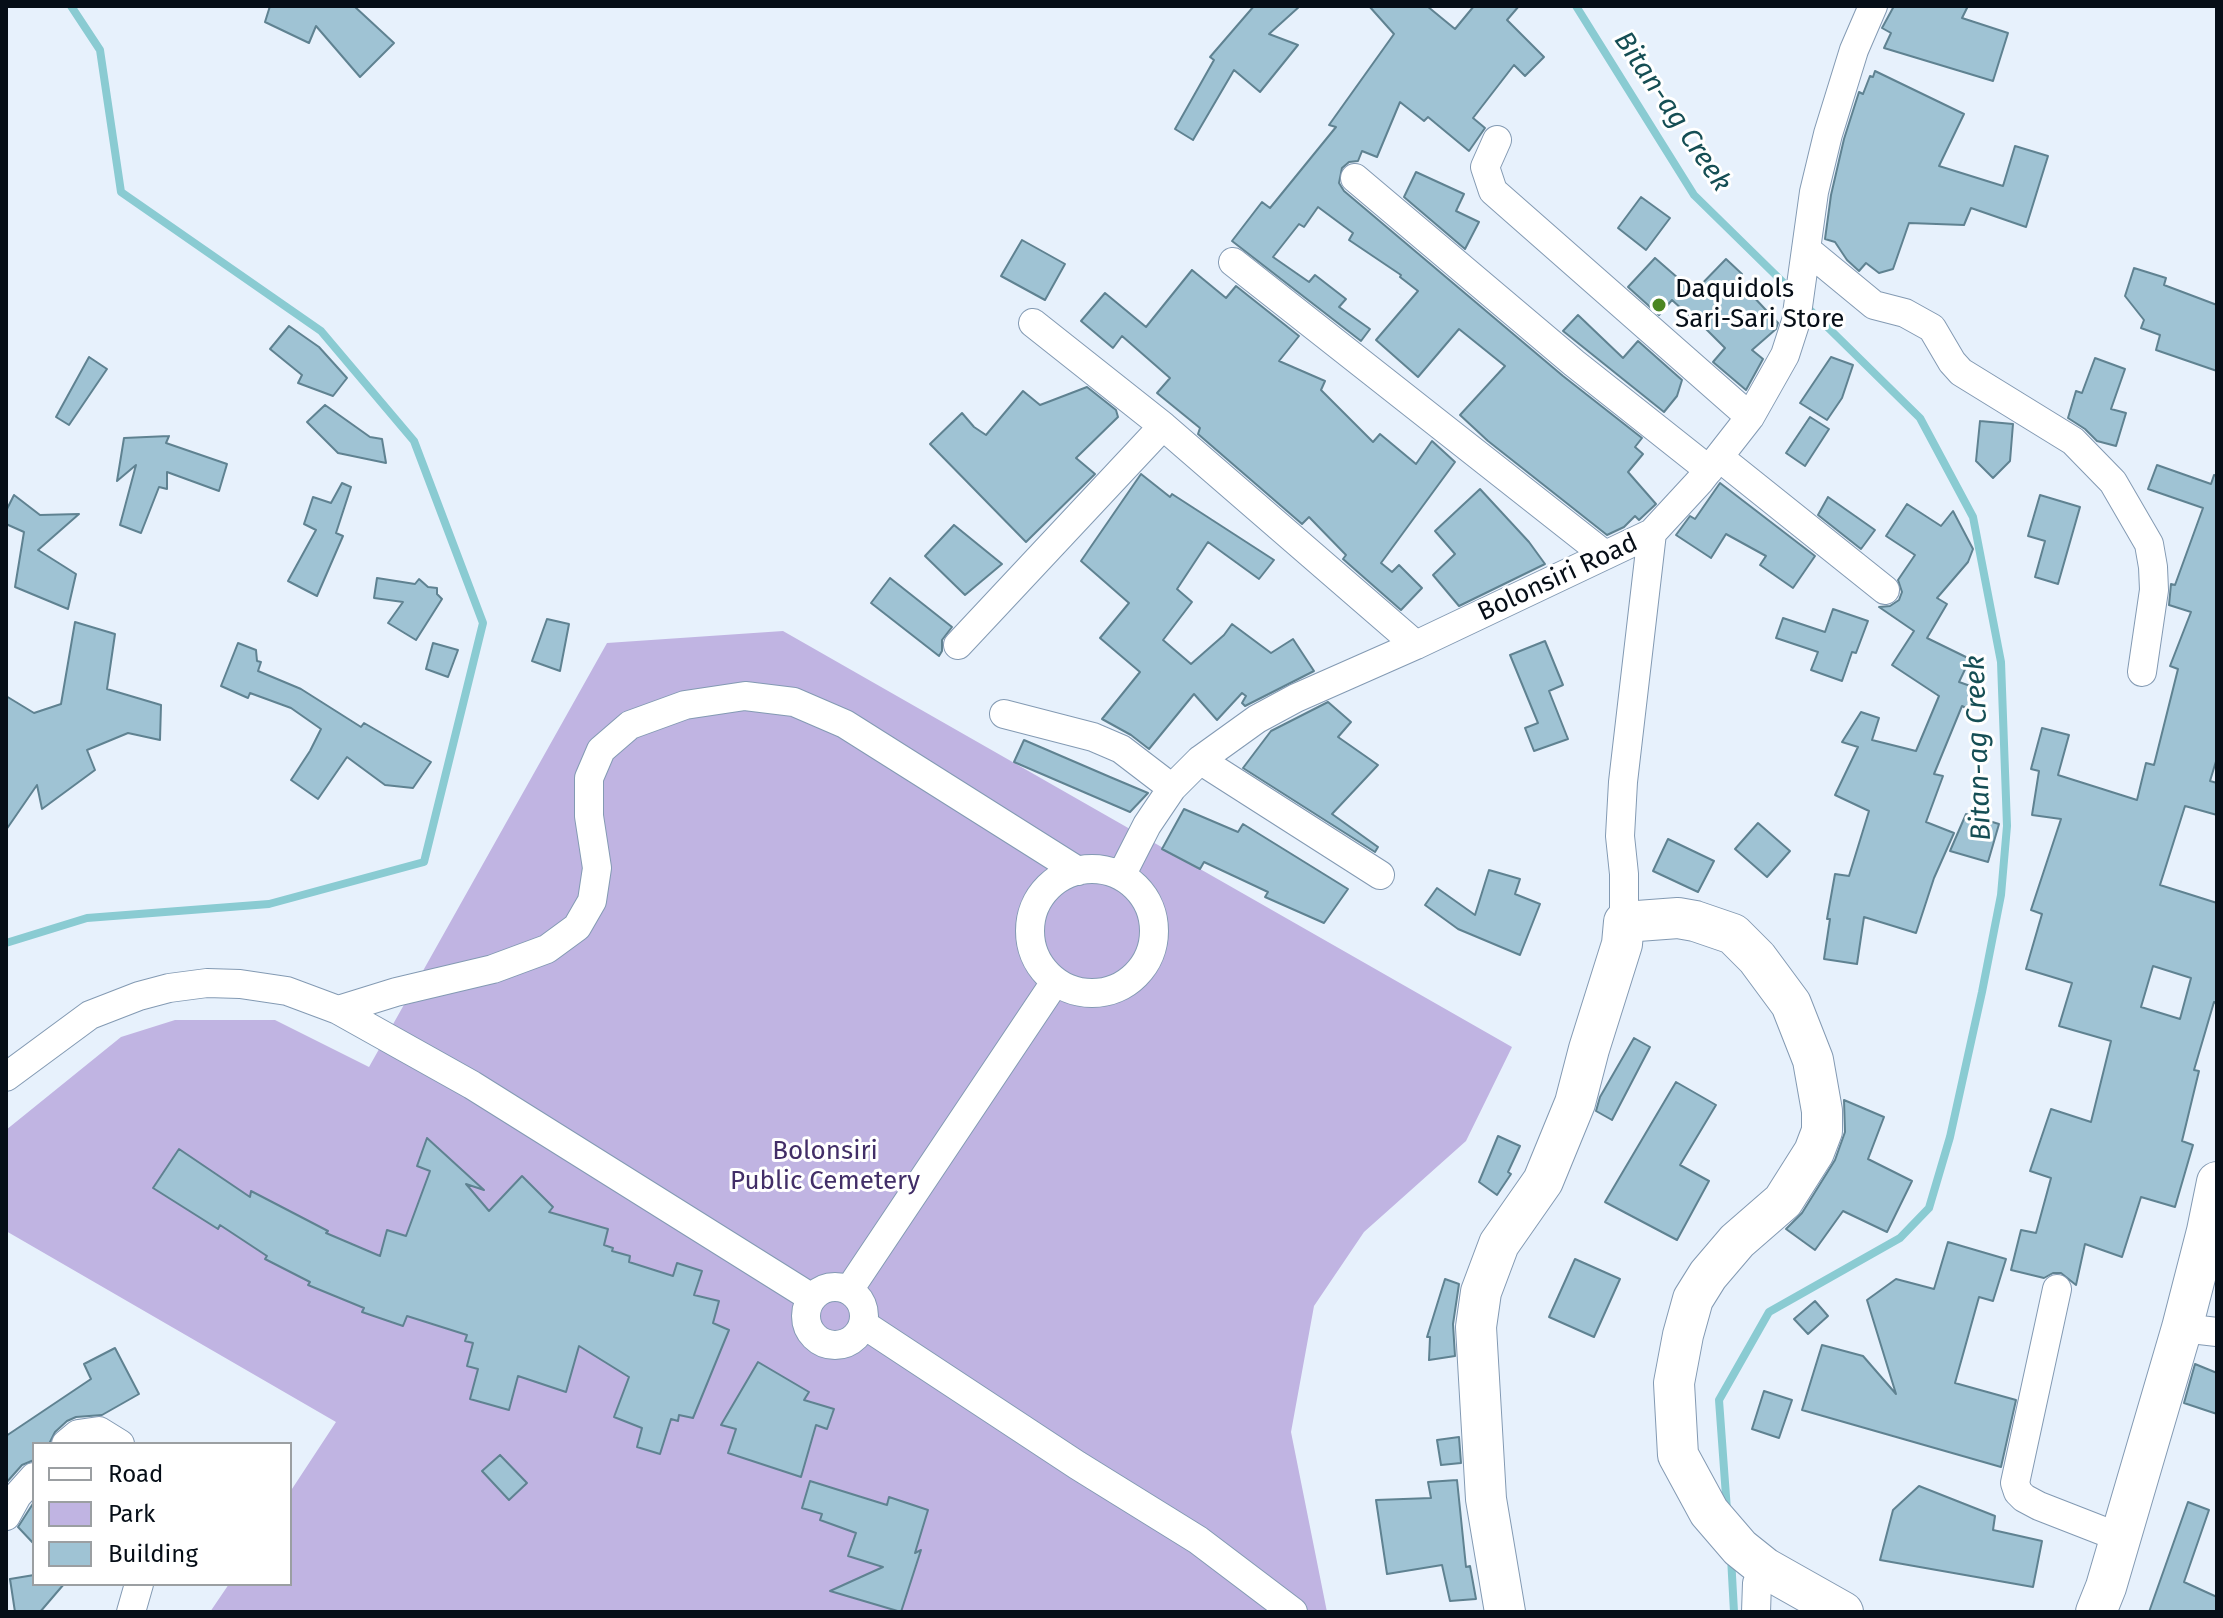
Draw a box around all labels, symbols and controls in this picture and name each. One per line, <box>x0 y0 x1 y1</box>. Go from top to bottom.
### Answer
water label: Bitan-ag Creek <box>1606 26 1738 198</box>
place label: Daquidols Sari-Sari Store <box>1675 274 1844 336</box>
marker: Daquidols Sari-Sari Store <box>1650 296 1668 314</box>
street label: Bolonsiri Road <box>1473 527 1643 629</box>
water label: Bitan-ag Creek <box>1959 655 1999 841</box>
park label: Bolonsiri Public Cemetery <box>730 1136 920 1198</box>
legend <box>32 1442 292 1586</box>
text: Road <box>108 1460 163 1488</box>
text: Park <box>108 1500 155 1528</box>
text: Building <box>108 1540 198 1568</box>

